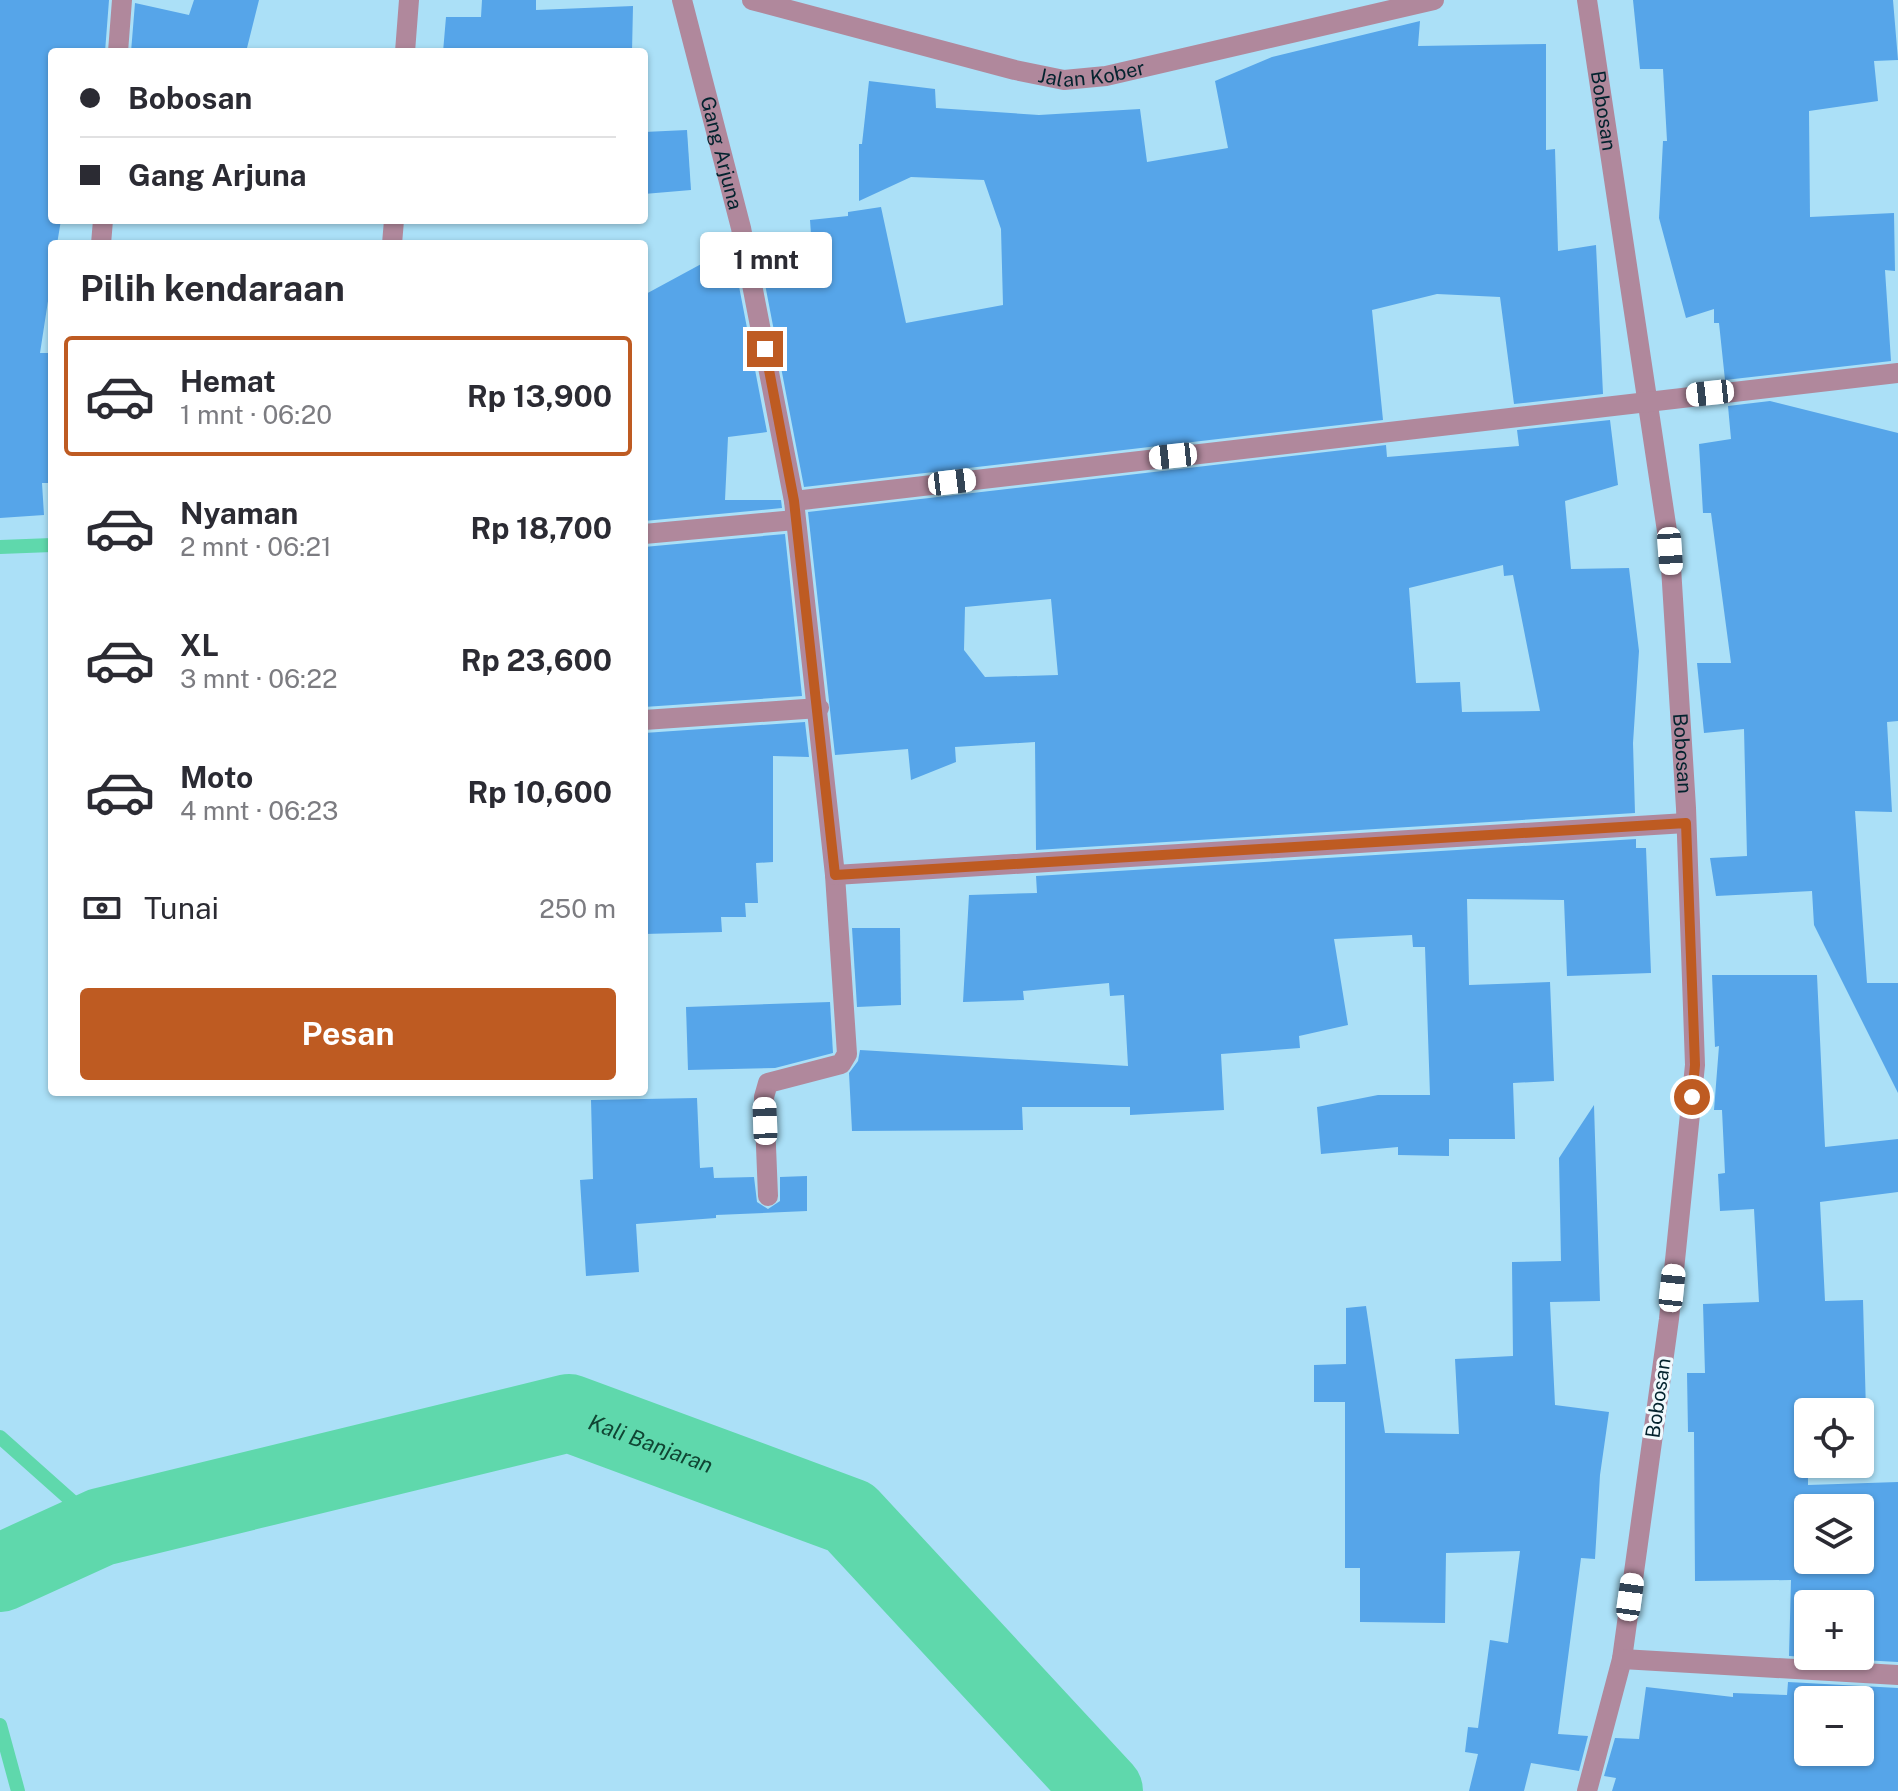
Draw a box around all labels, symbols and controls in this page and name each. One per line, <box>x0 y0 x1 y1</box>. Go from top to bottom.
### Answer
street label: Jalan Kober <box>1036 55 1147 92</box>
street label: Bobosan <box>1586 69 1622 152</box>
text: Bobosan <box>128 80 252 116</box>
street label: Gang Arjuna <box>695 94 748 212</box>
text: Gang Arjuna <box>128 157 307 193</box>
callout: 1 mnt <box>699 233 831 289</box>
text: 1 mnt <box>733 244 799 275</box>
text: Pilih kendaraan <box>80 267 345 309</box>
route end <box>747 331 783 367</box>
icon: car <box>84 360 156 432</box>
text: Hemat <box>180 363 276 399</box>
text: Rp 13,900 <box>467 378 612 414</box>
car <box>1685 379 1735 407</box>
text: 1 mnt · 06:20 <box>180 399 332 430</box>
car <box>1148 442 1198 470</box>
car <box>927 467 977 497</box>
icon: car <box>84 492 156 564</box>
text: Nyaman <box>180 495 298 531</box>
text: Rp 18,700 <box>470 510 612 546</box>
car <box>1656 526 1684 576</box>
text: 2 mnt · 06:21 <box>180 531 332 562</box>
icon: car <box>84 624 156 696</box>
text: XL <box>180 627 219 663</box>
text: Rp 23,600 <box>461 642 612 678</box>
text: 3 mnt · 06:22 <box>180 663 337 694</box>
street label: Bobosan <box>1668 712 1697 794</box>
icon: car <box>84 756 156 828</box>
text: Moto <box>180 759 253 795</box>
text: Rp 10,600 <box>468 774 612 810</box>
text: 4 mnt · 06:23 <box>180 795 338 826</box>
icon: cash <box>80 886 124 930</box>
text: Tunai <box>144 890 219 926</box>
text: 250 m <box>539 893 616 924</box>
button: Pesan <box>80 988 616 1080</box>
route start <box>1674 1079 1710 1115</box>
car <box>752 1097 778 1145</box>
car <box>1658 1263 1686 1313</box>
street label: Bobosan <box>1640 1356 1676 1440</box>
map controls <box>1794 1398 1874 1766</box>
button: locate <box>1794 1398 1874 1478</box>
water label: Kali Banjaran <box>585 1408 717 1478</box>
button: layers <box>1794 1494 1874 1574</box>
car <box>1615 1572 1645 1622</box>
button: + <box>1794 1590 1874 1670</box>
button: − <box>1794 1686 1874 1766</box>

